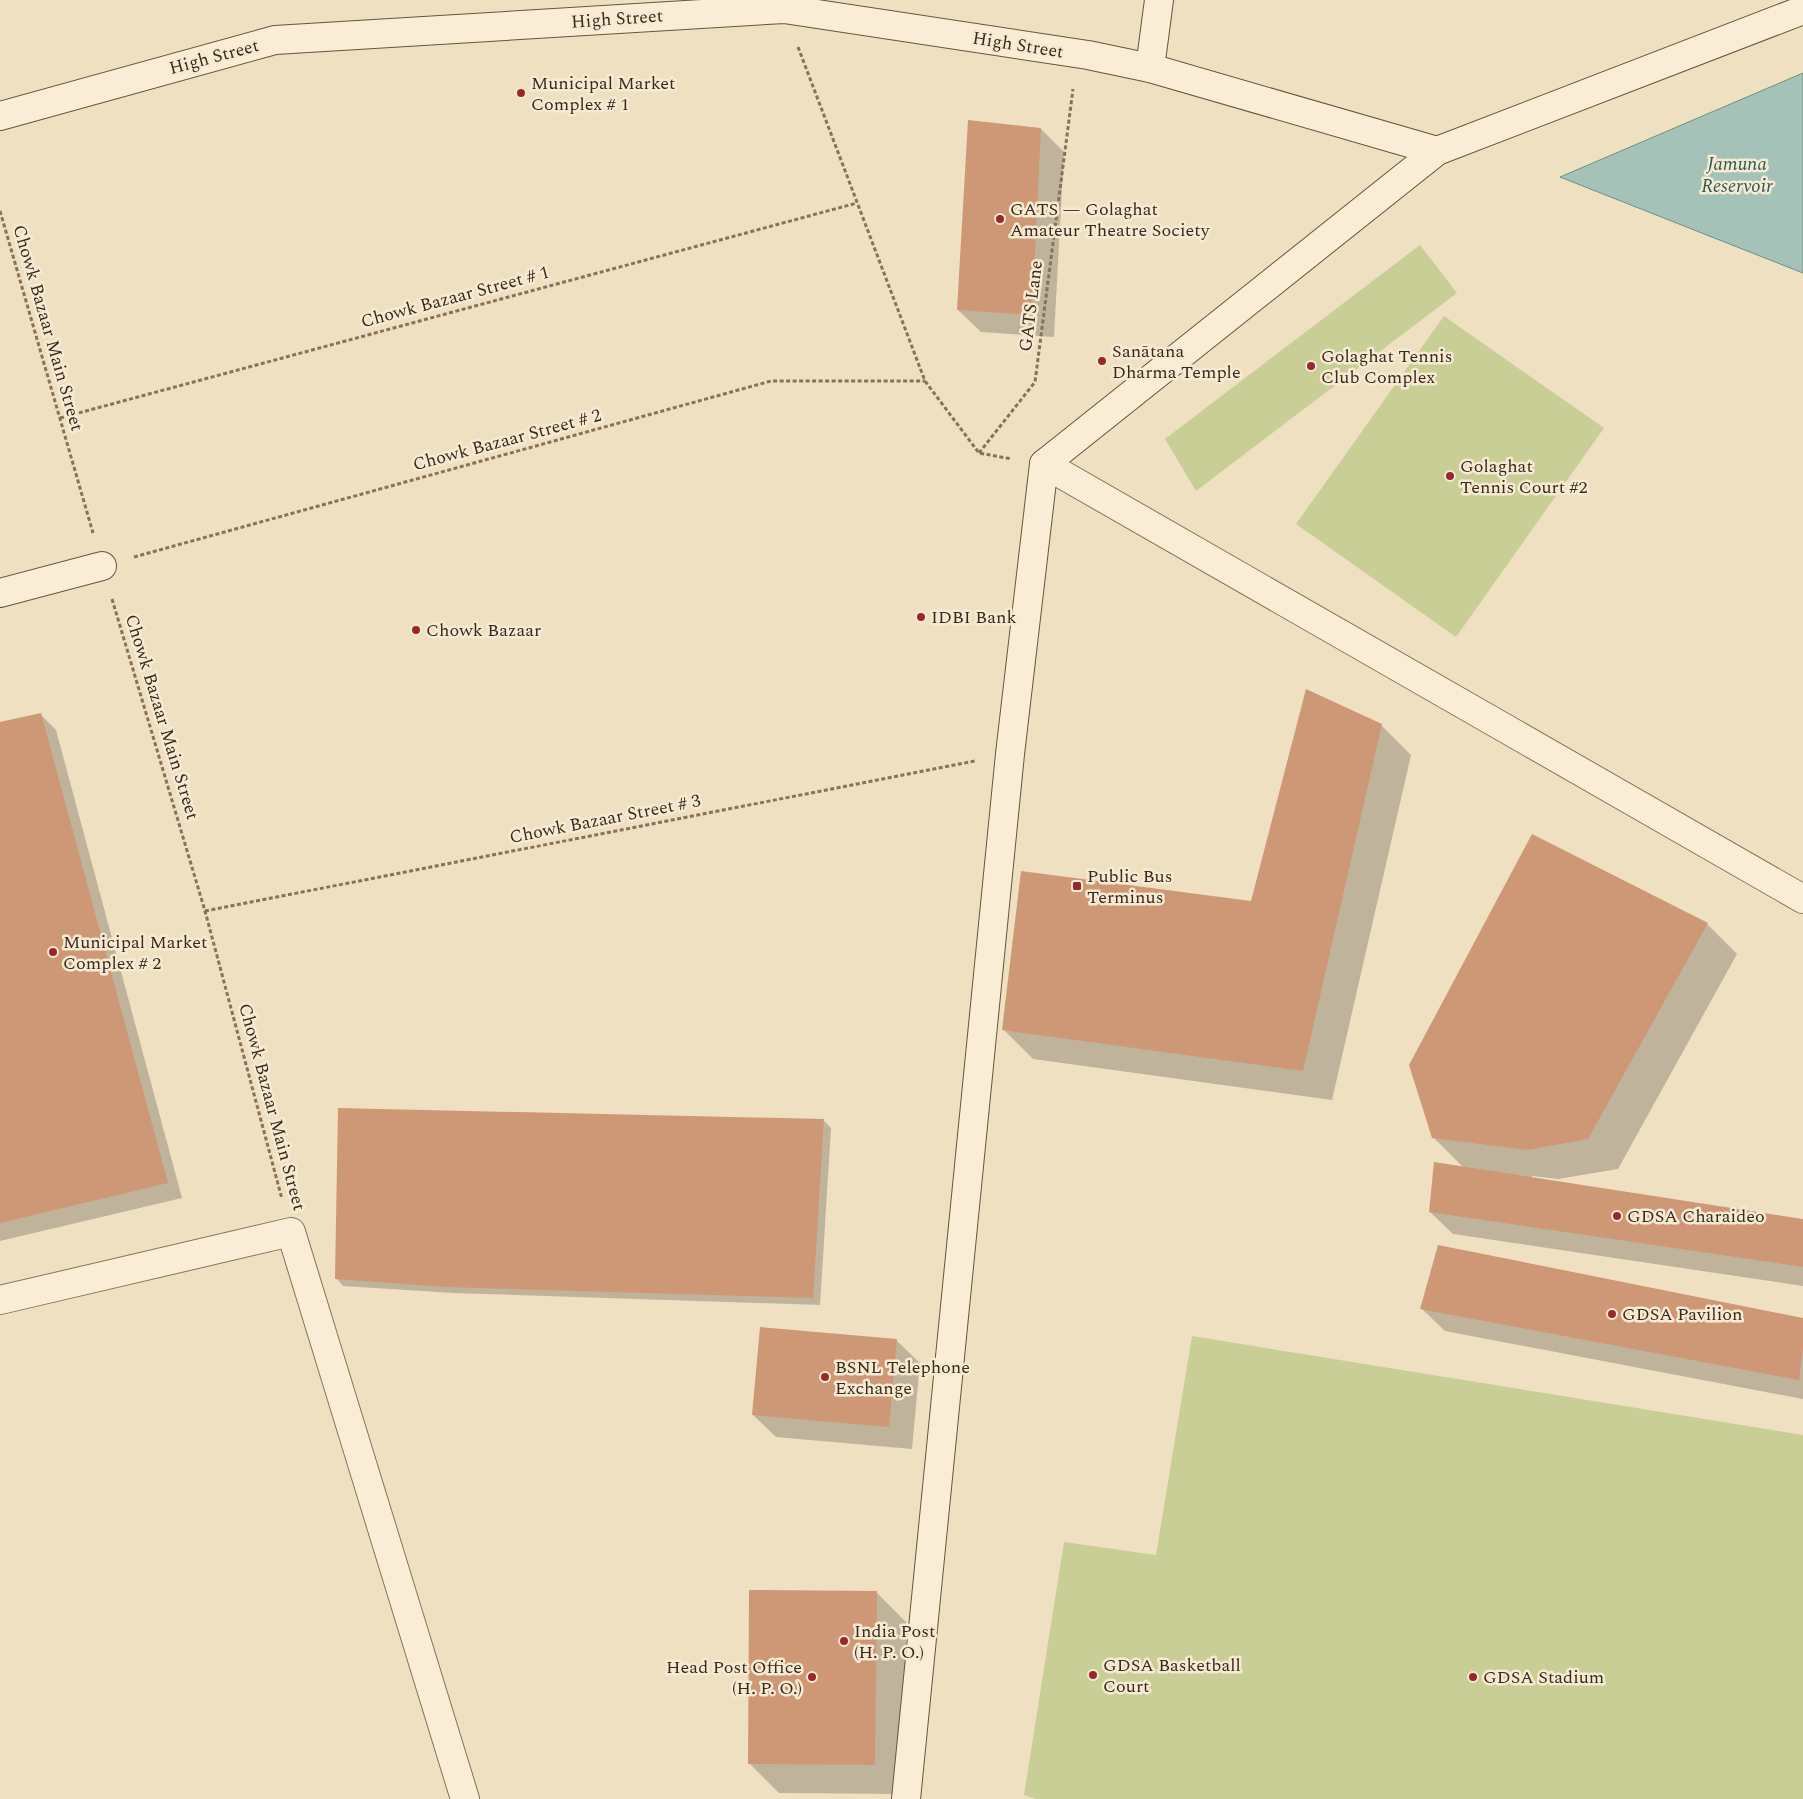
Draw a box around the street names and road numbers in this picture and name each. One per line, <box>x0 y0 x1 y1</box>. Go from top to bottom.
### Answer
street label: High Street <box>570 2 664 36</box>
street label: High Street <box>970 24 1066 66</box>
street label: High Street <box>166 32 262 82</box>
street label: Chowk Bazaar Main Street <box>6 222 90 434</box>
street label: Chowk Bazaar Street # 1 <box>358 259 552 335</box>
street label: GATS Lane <box>1012 259 1050 353</box>
street label: Chowk Bazaar Street # 2 <box>410 402 604 478</box>
street label: Chowk Bazaar Main Street <box>118 611 206 823</box>
street label: Chowk Bazaar Street # 3 <box>507 787 703 851</box>
street label: Chowk Bazaar Main Street <box>231 1000 313 1214</box>

